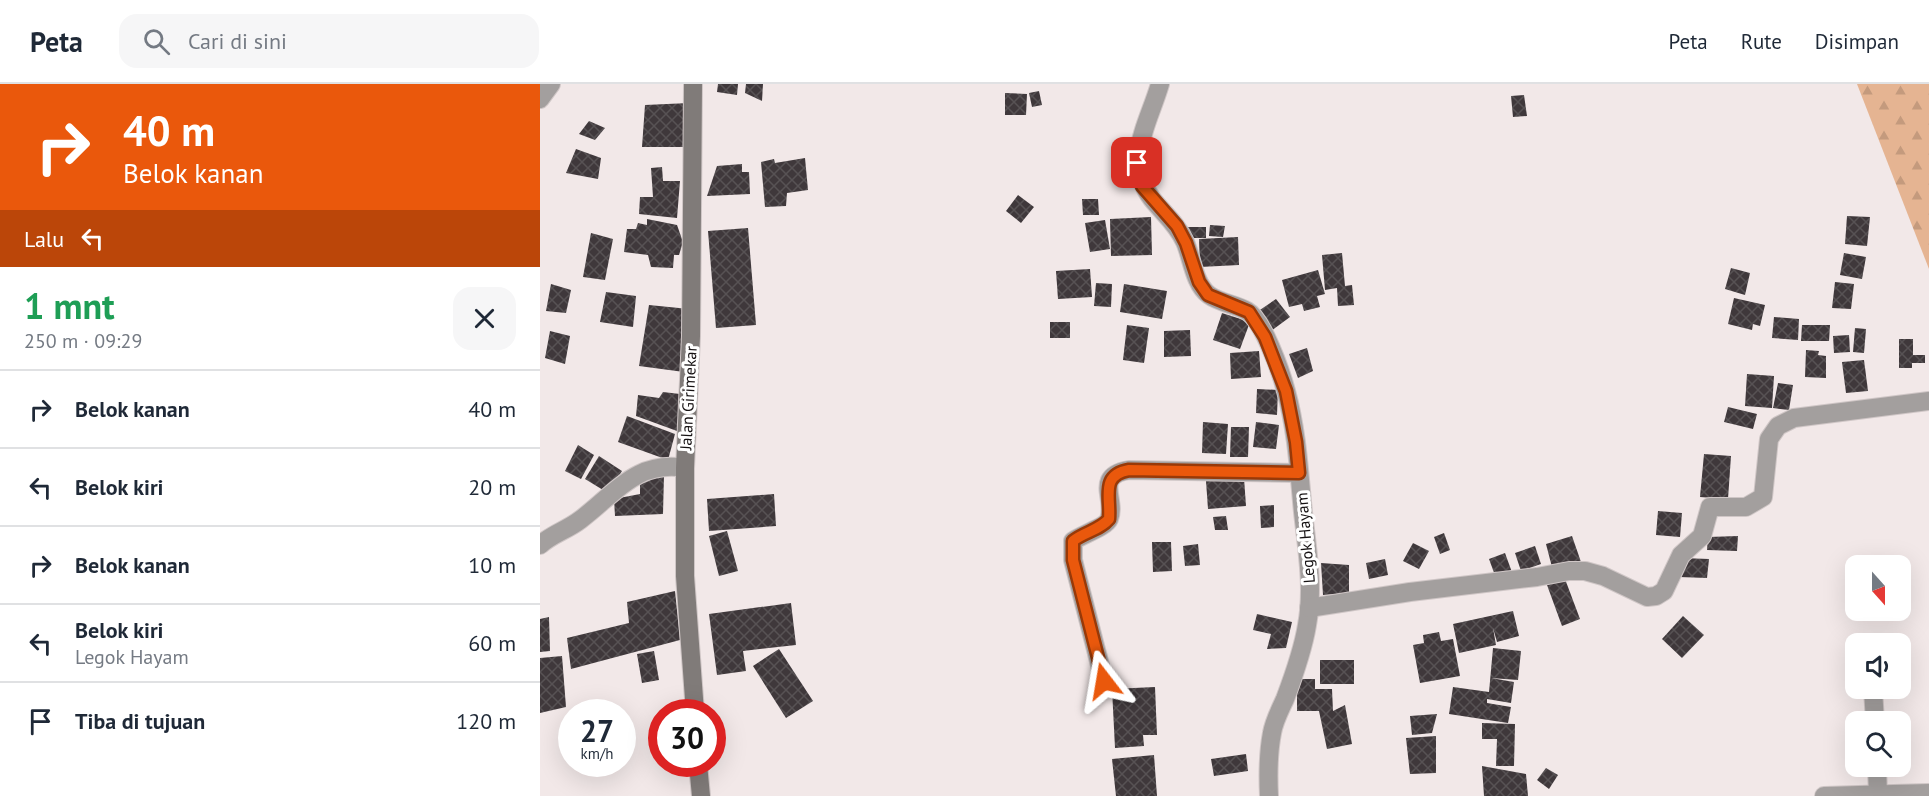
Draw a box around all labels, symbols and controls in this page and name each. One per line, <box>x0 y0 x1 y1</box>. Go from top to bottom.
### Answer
search box <box>119 14 539 68</box>
text: Peta <box>30 23 83 60</box>
icon: search <box>140 25 173 58</box>
text: Cari di sini <box>188 27 287 55</box>
text: Peta <box>1668 28 1708 55</box>
text: Rute <box>1741 28 1782 55</box>
text: Disimpan <box>1815 28 1899 55</box>
text: 40 m <box>123 103 215 158</box>
icon: right <box>24 108 102 186</box>
pin <box>1111 137 1162 188</box>
icon: arrive <box>1120 146 1153 179</box>
text: Belok kanan <box>123 156 263 190</box>
icon: left <box>76 222 109 255</box>
text: Lalu <box>24 225 64 253</box>
text: 1 mnt <box>24 282 115 329</box>
button: close <box>453 287 516 350</box>
text: 250 m · 09:29 <box>24 328 142 354</box>
street label: Jalan Girimekar <box>675 345 701 452</box>
icon: right <box>24 393 57 426</box>
text: Belok kanan <box>75 395 190 423</box>
text: 40 m <box>468 395 516 423</box>
icon: left <box>24 471 57 504</box>
text: Belok kiri <box>75 473 164 501</box>
text: 20 m <box>468 473 516 501</box>
street label: Legok Hayam <box>1291 492 1319 584</box>
icon: right <box>24 549 57 582</box>
text: Belok kanan <box>75 551 190 579</box>
text: 10 m <box>468 551 516 579</box>
north arrow <box>1845 555 1911 621</box>
map controls <box>1845 555 1911 777</box>
text: Belok kiri <box>75 616 164 644</box>
icon: left <box>24 627 57 660</box>
text: 60 m <box>468 629 516 657</box>
button: sound <box>1845 633 1911 699</box>
text: Legok Hayam <box>75 644 189 670</box>
position arrow <box>1072 649 1136 713</box>
speed limit sign: 30 <box>648 699 726 777</box>
icon: arrive <box>24 705 57 738</box>
text: Tiba di tujuan <box>75 707 205 735</box>
text: 120 m <box>456 707 516 735</box>
text: 27 <box>580 711 614 750</box>
button: search <box>1845 711 1911 777</box>
text: km/h <box>581 744 613 763</box>

